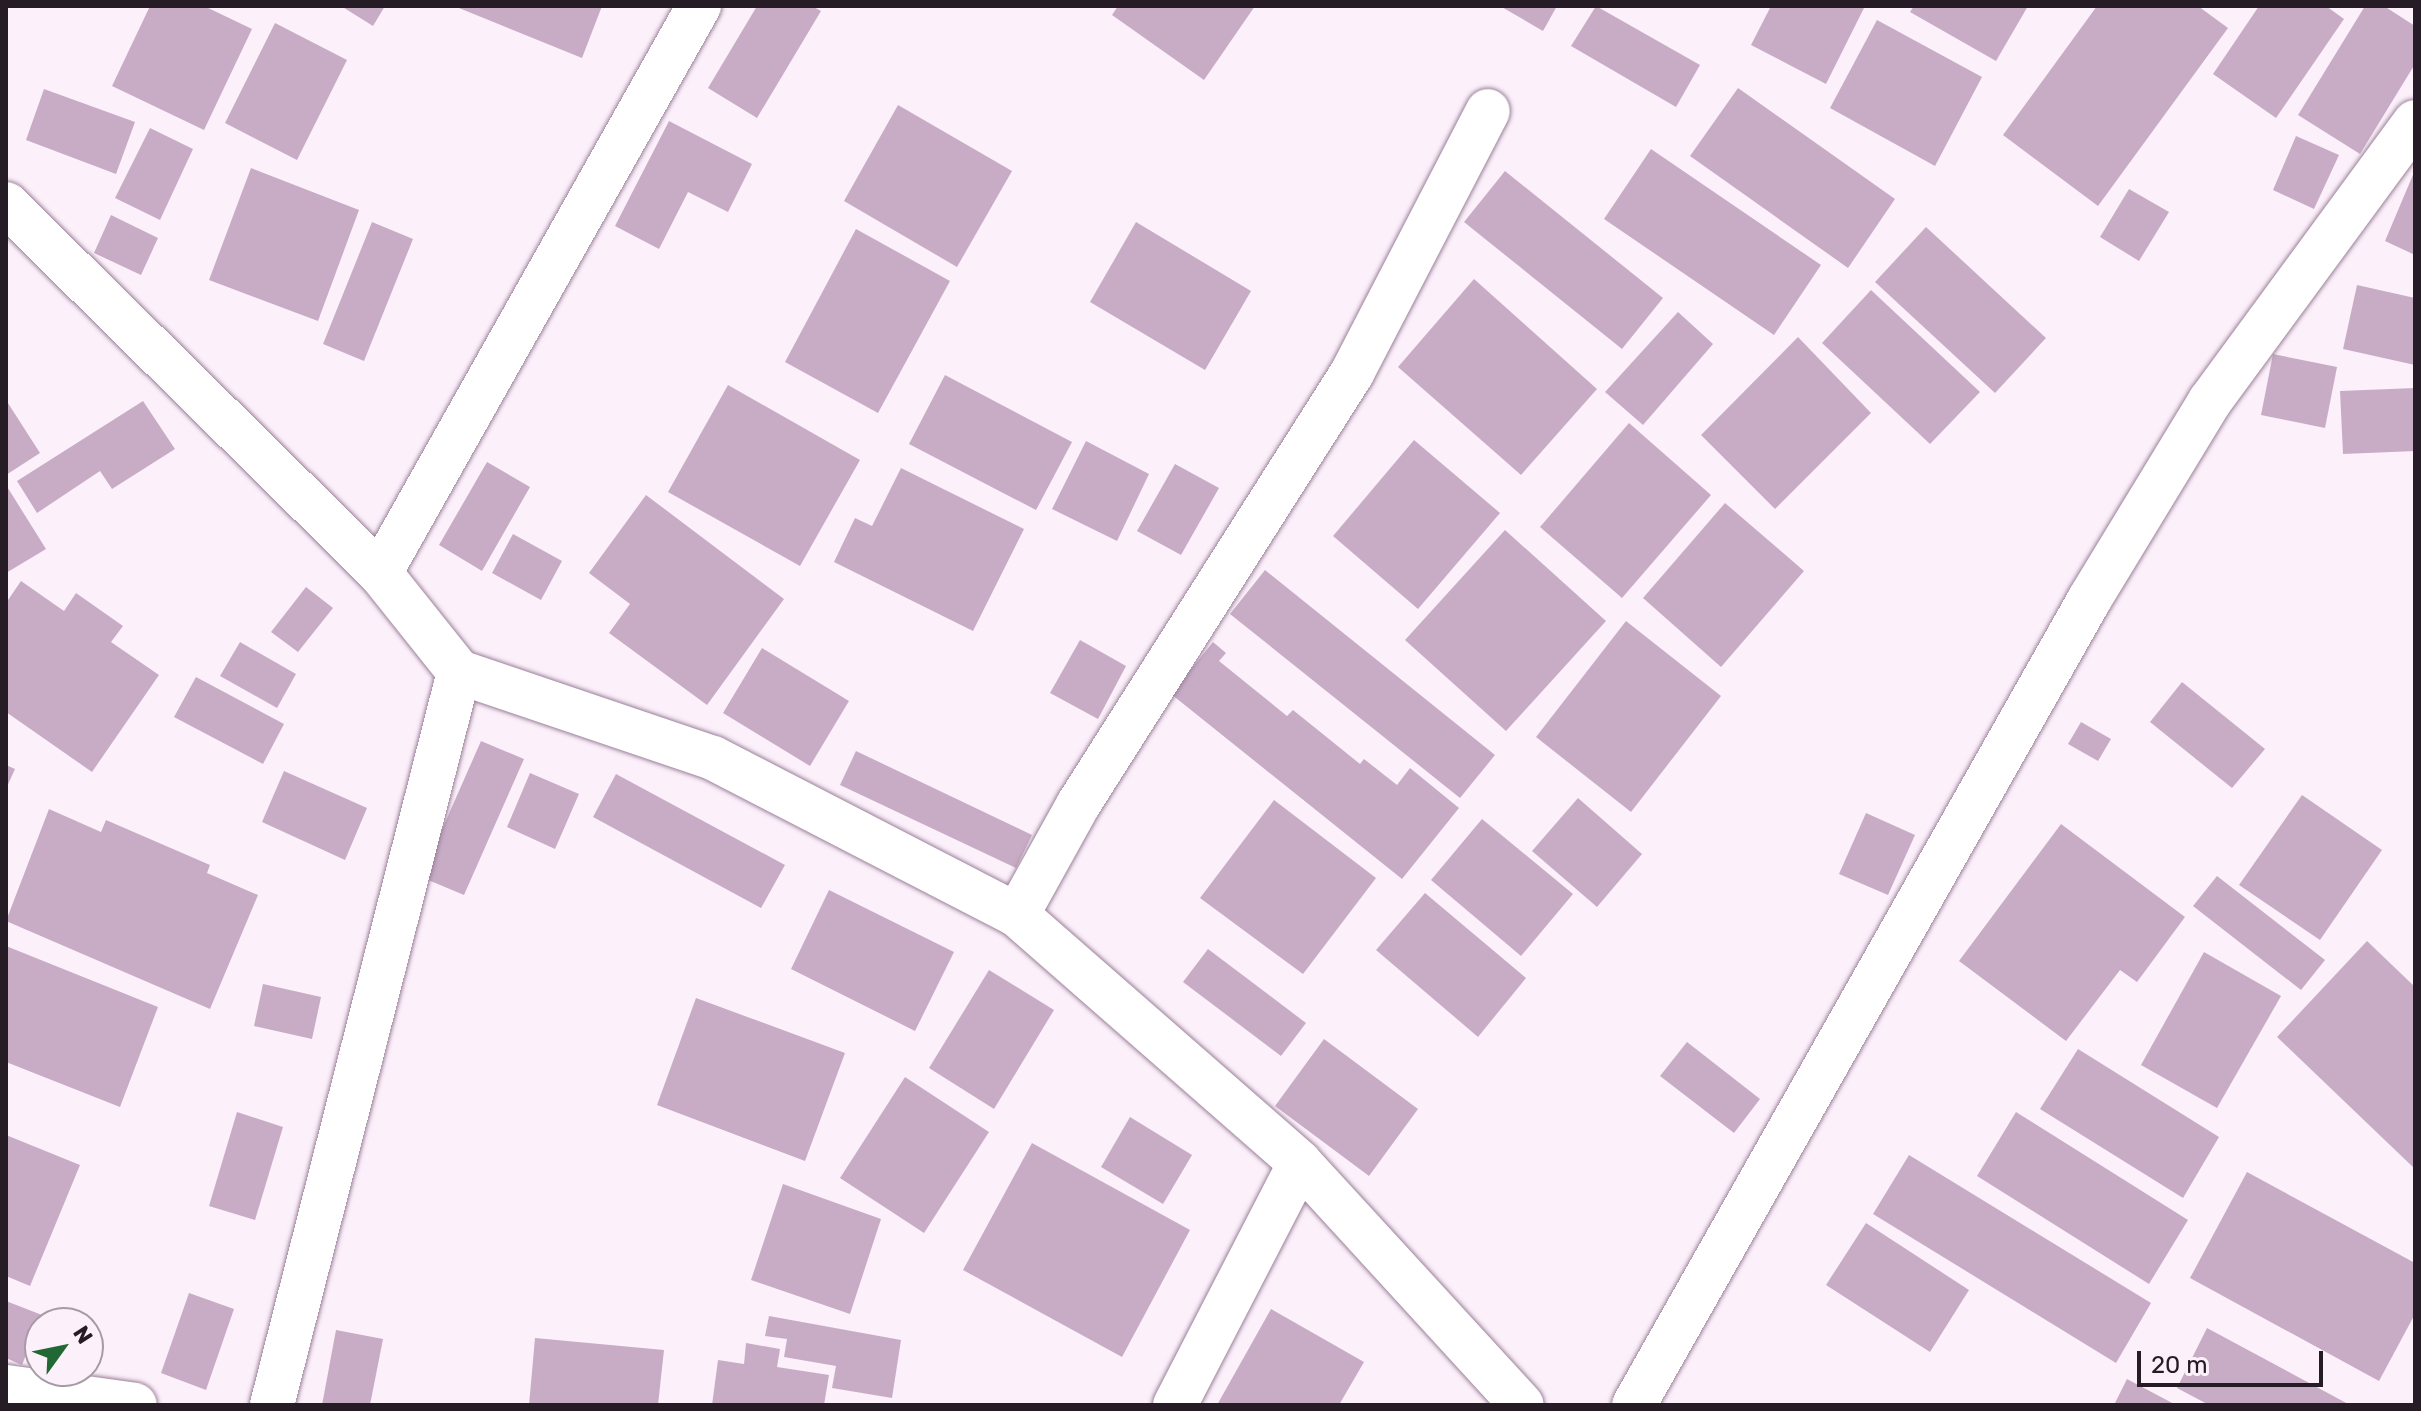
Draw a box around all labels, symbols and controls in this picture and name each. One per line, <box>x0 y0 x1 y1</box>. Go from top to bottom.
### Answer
north arrow <box>24 1307 104 1387</box>
text: N <box>67 1321 98 1349</box>
scale bar <box>2141 1335 2327 1385</box>
text: 20 m <box>2151 1351 2208 1379</box>

